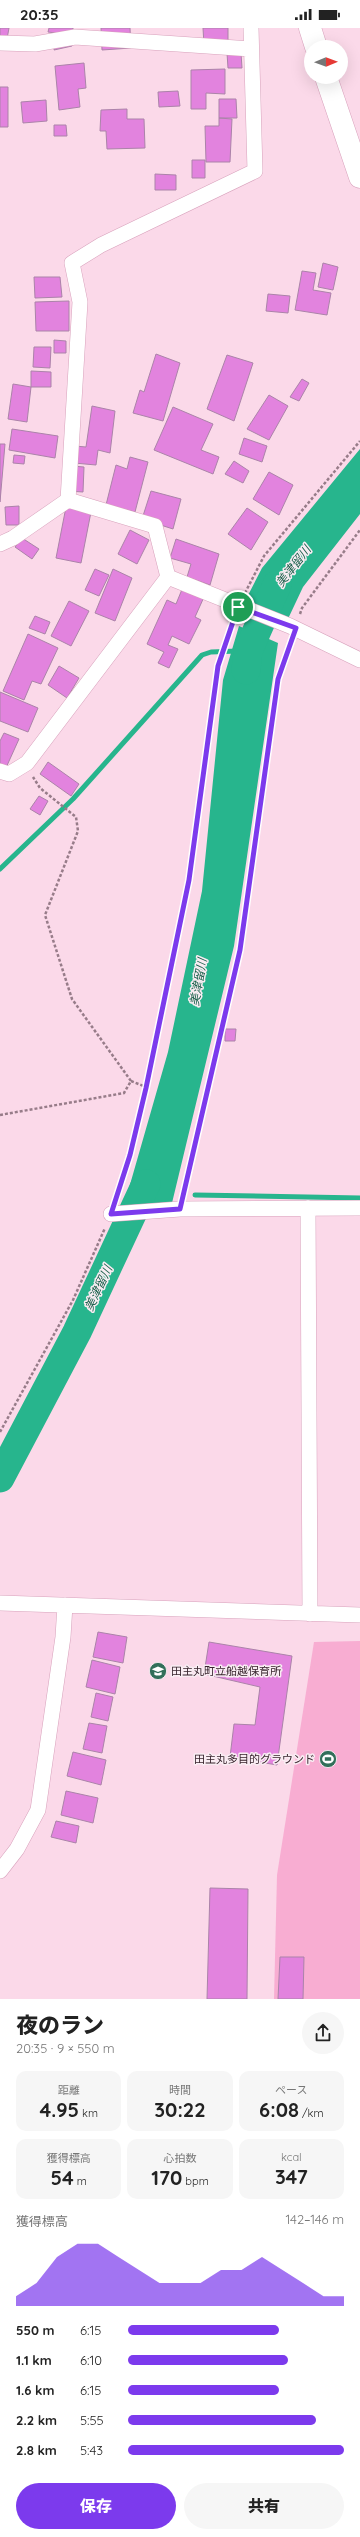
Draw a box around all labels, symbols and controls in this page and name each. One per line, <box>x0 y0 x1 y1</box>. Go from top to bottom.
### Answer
text: 20:35 <box>20 5 59 24</box>
north arrow <box>304 40 348 84</box>
map controls <box>304 40 348 84</box>
water label: 美津留川 <box>272 541 315 590</box>
pin <box>221 590 255 624</box>
icon: arrive <box>227 596 249 618</box>
water label: 美津留川 <box>186 955 210 1007</box>
water label: 美津留川 <box>81 1261 116 1313</box>
school or university icon: 田主丸町立船越保育所 <box>148 1661 168 1681</box>
place label: 田主丸町立船越保育所 <box>171 1664 282 1678</box>
sports icon: 田主丸多目的グラウンド <box>318 1749 338 1769</box>
place label: 田主丸多目的グラウンド <box>194 1752 315 1766</box>
text: 夜のラン <box>16 2011 104 2039</box>
button: share <box>302 2012 344 2054</box>
text: 20:35 · 9 × 550 m <box>16 2040 115 2056</box>
text: 距離 <box>58 2083 80 2097</box>
text: 時間 <box>169 2083 191 2097</box>
text: ペース <box>275 2083 308 2097</box>
text: 4.95 <box>39 2097 79 2122</box>
text: 30:22 <box>154 2097 206 2122</box>
text: 6:08 <box>259 2097 299 2122</box>
text: km <box>79 2106 98 2120</box>
text: /km <box>299 2106 324 2120</box>
text: kcal <box>281 2150 302 2164</box>
text: 獲得標高 <box>47 2151 91 2165</box>
text: 心拍数 <box>163 2151 196 2165</box>
text: 347 <box>275 2164 308 2189</box>
text: 54 <box>51 2165 74 2190</box>
text: 170 <box>151 2165 182 2190</box>
text: m <box>74 2174 87 2188</box>
text: bpm <box>182 2174 209 2188</box>
text: 142–146 m <box>285 2211 344 2227</box>
text: 獲得標高 <box>16 2213 68 2229</box>
text: 550 m <box>16 2322 55 2338</box>
text: 6:15 <box>80 2322 101 2338</box>
text: 1.1 km <box>16 2352 52 2368</box>
text: 6:10 <box>80 2352 102 2368</box>
text: 1.6 km <box>16 2382 55 2398</box>
text: 6:15 <box>80 2382 101 2398</box>
text: 2.2 km <box>16 2412 57 2428</box>
text: 5:55 <box>80 2412 104 2428</box>
text: 2.8 km <box>16 2442 57 2458</box>
text: 5:43 <box>80 2442 103 2458</box>
button: 保存 <box>16 2483 176 2529</box>
button: 共有 <box>184 2483 344 2529</box>

